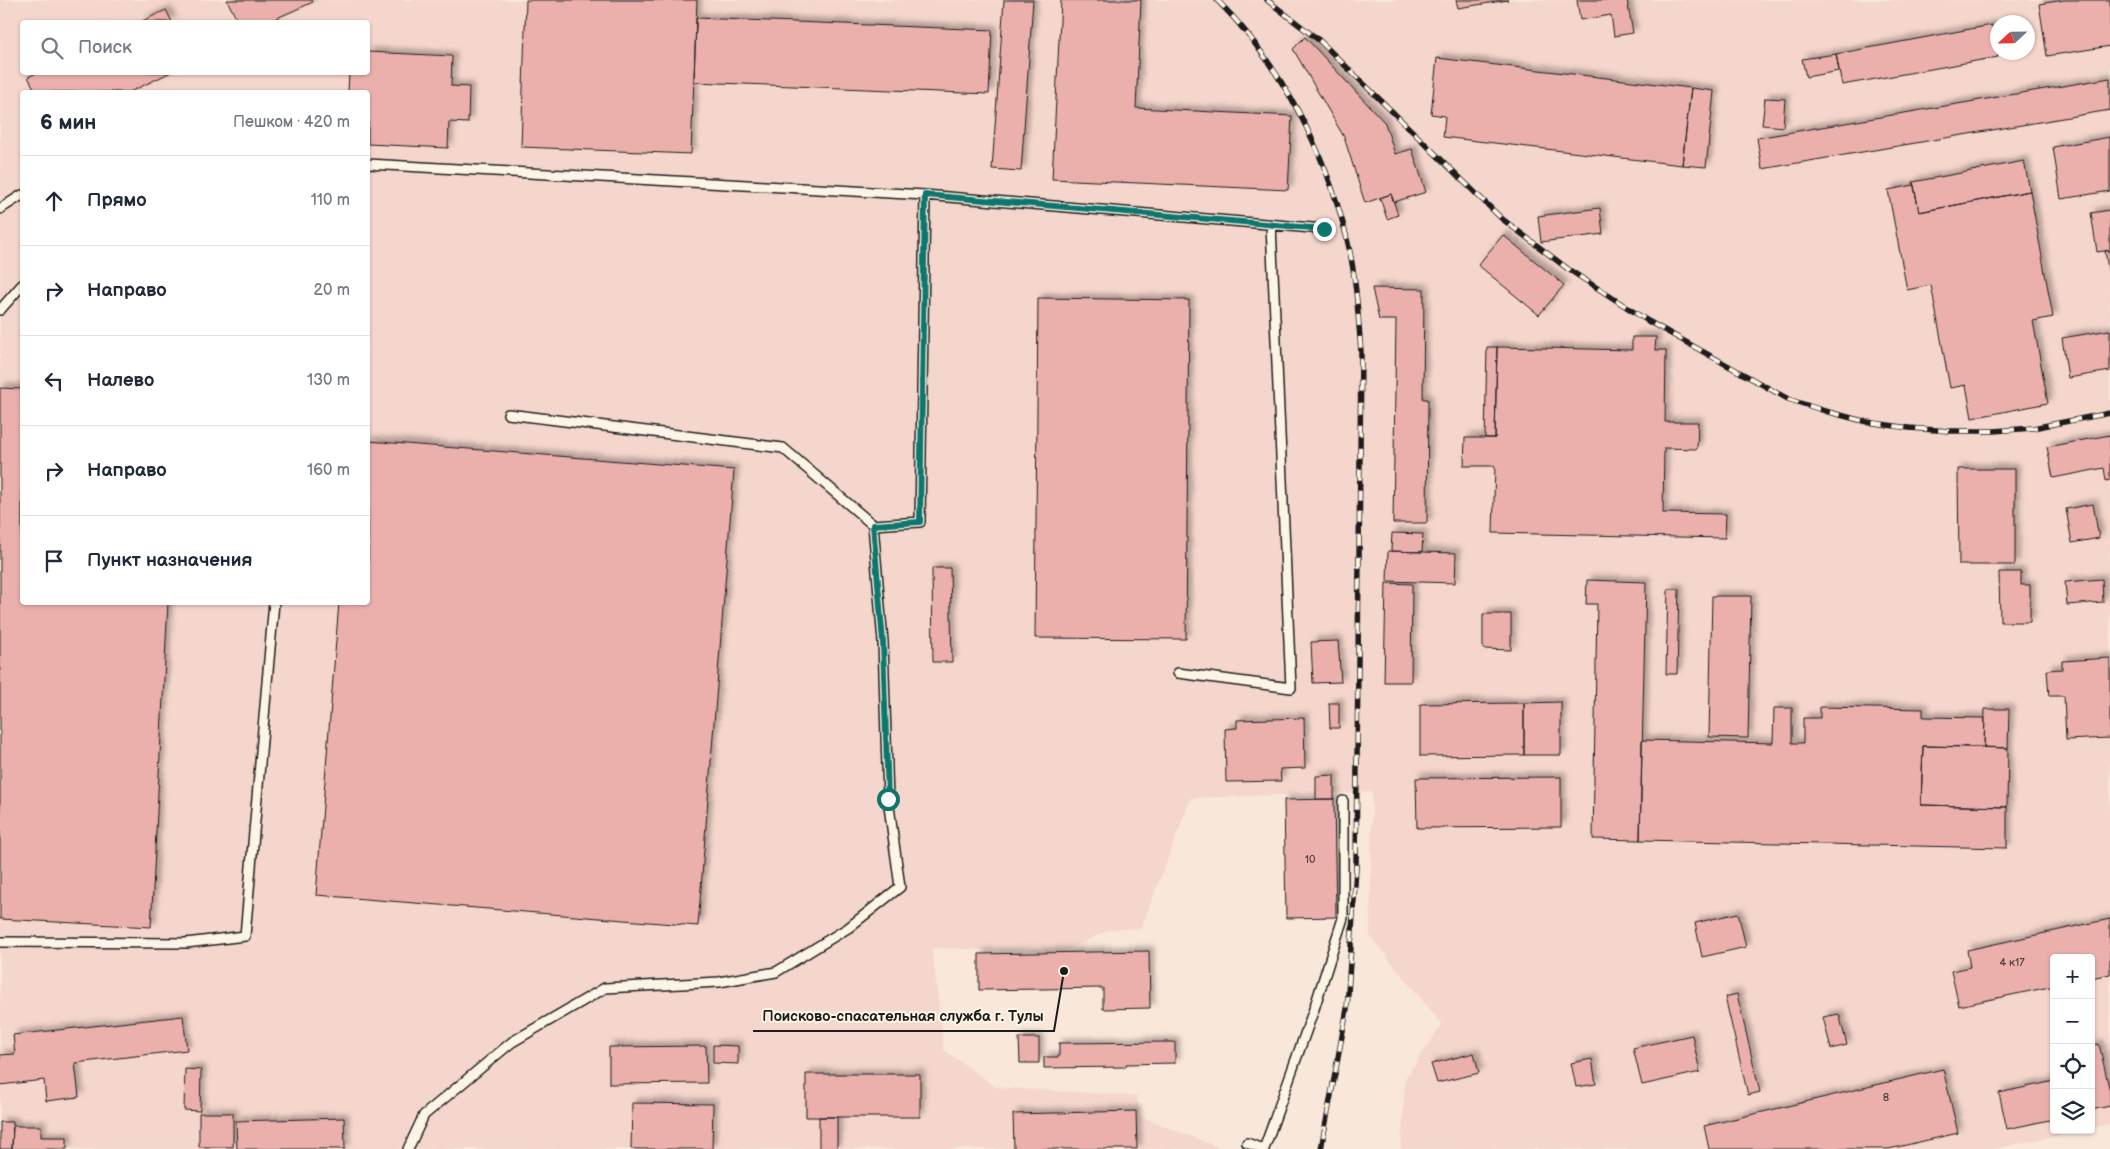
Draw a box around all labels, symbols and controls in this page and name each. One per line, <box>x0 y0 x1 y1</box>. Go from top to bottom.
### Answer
north arrow <box>1990 15 2035 60</box>
search box <box>20 20 370 75</box>
icon: search <box>38 34 66 62</box>
text: Поиск <box>78 36 132 59</box>
text: 6 мин <box>40 110 96 135</box>
text: Пешком · 420 m <box>233 113 350 132</box>
icon: ahead <box>40 187 68 215</box>
text: Прямо <box>87 189 147 212</box>
text: 110 m <box>311 191 350 210</box>
route end <box>1313 218 1336 241</box>
icon: right <box>40 277 68 305</box>
text: Направо <box>87 279 167 302</box>
text: 20 m <box>314 281 350 300</box>
icon: left <box>40 367 68 395</box>
text: Налево <box>87 369 154 392</box>
text: 130 m <box>307 371 350 390</box>
icon: right <box>40 457 68 485</box>
text: Направо <box>87 459 167 482</box>
text: 160 m <box>307 461 350 480</box>
icon: arrive <box>40 547 68 575</box>
text: Пункт назначения <box>87 549 252 572</box>
route start <box>877 788 900 811</box>
house number: 10 <box>1305 853 1316 866</box>
map controls <box>2050 954 2095 1134</box>
button: + <box>2050 954 2095 999</box>
house number: 4 к17 <box>1999 956 2025 969</box>
button: − <box>2050 999 2095 1044</box>
callout: Поисково-спасательная служба г. Тулы <box>753 1001 1054 1031</box>
text: Поисково-спасательная служба г. Тулы <box>762 1007 1044 1026</box>
button: locate <box>2050 1044 2095 1089</box>
button: layers <box>2050 1089 2095 1134</box>
house number: 8 <box>1883 1091 1889 1104</box>

